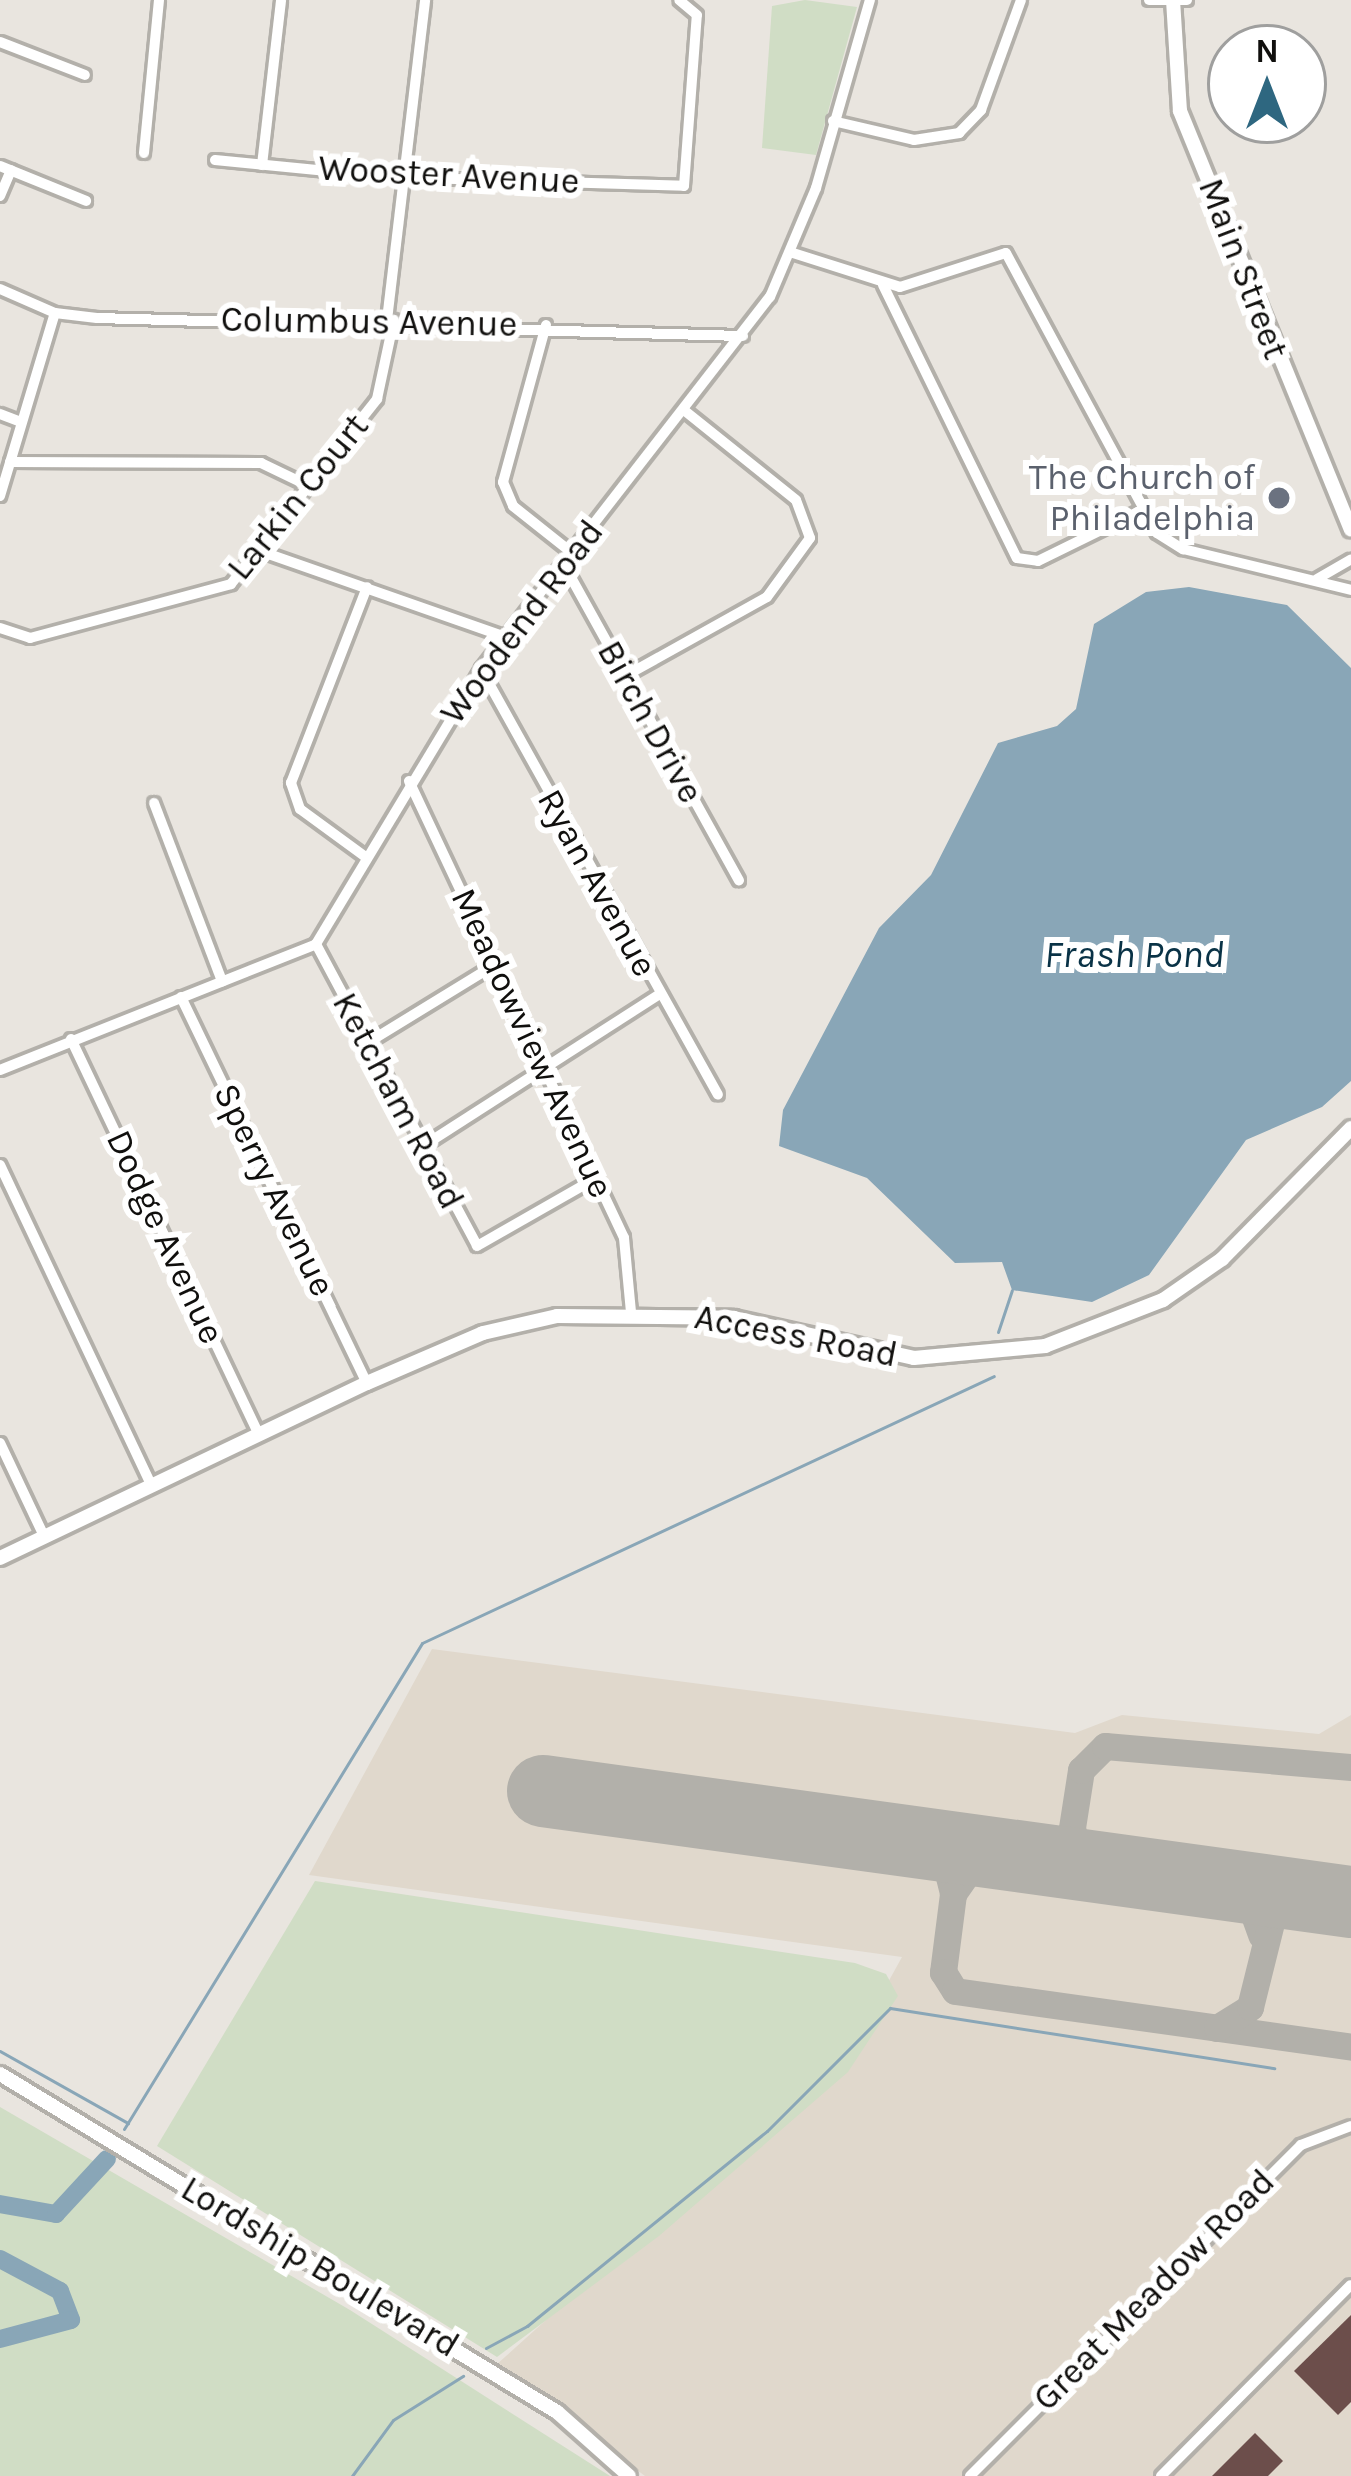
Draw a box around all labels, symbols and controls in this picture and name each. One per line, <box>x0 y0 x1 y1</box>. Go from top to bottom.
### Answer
north arrow <box>1207 24 1327 144</box>
text: N <box>1255 32 1279 70</box>
street label: Wooster Avenue <box>317 147 581 203</box>
street label: Main Street <box>1189 173 1297 365</box>
street label: Columbus Avenue <box>220 298 518 346</box>
street label: Larkin Court <box>218 405 378 589</box>
place label: The Church of Philadelphia <box>1029 455 1255 540</box>
marker: The Church of Philadelphia <box>1266 485 1292 511</box>
street label: Woodend Road <box>431 511 613 733</box>
street label: Birch Drive <box>588 633 712 811</box>
street label: Ryan Avenue <box>528 782 666 984</box>
street label: Meadowview Avenue <box>441 881 623 1205</box>
water label: Frash Pond <box>1044 931 1224 977</box>
street label: Ketcham Road <box>323 985 473 1217</box>
street label: Sperry Avenue <box>204 1077 344 1303</box>
street label: Dodge Avenue <box>97 1123 233 1351</box>
street label: Access Road <box>691 1295 901 1377</box>
street label: Great Meadow Road <box>1024 2160 1284 2420</box>
street label: Lordship Boulevard <box>173 2167 467 2367</box>

